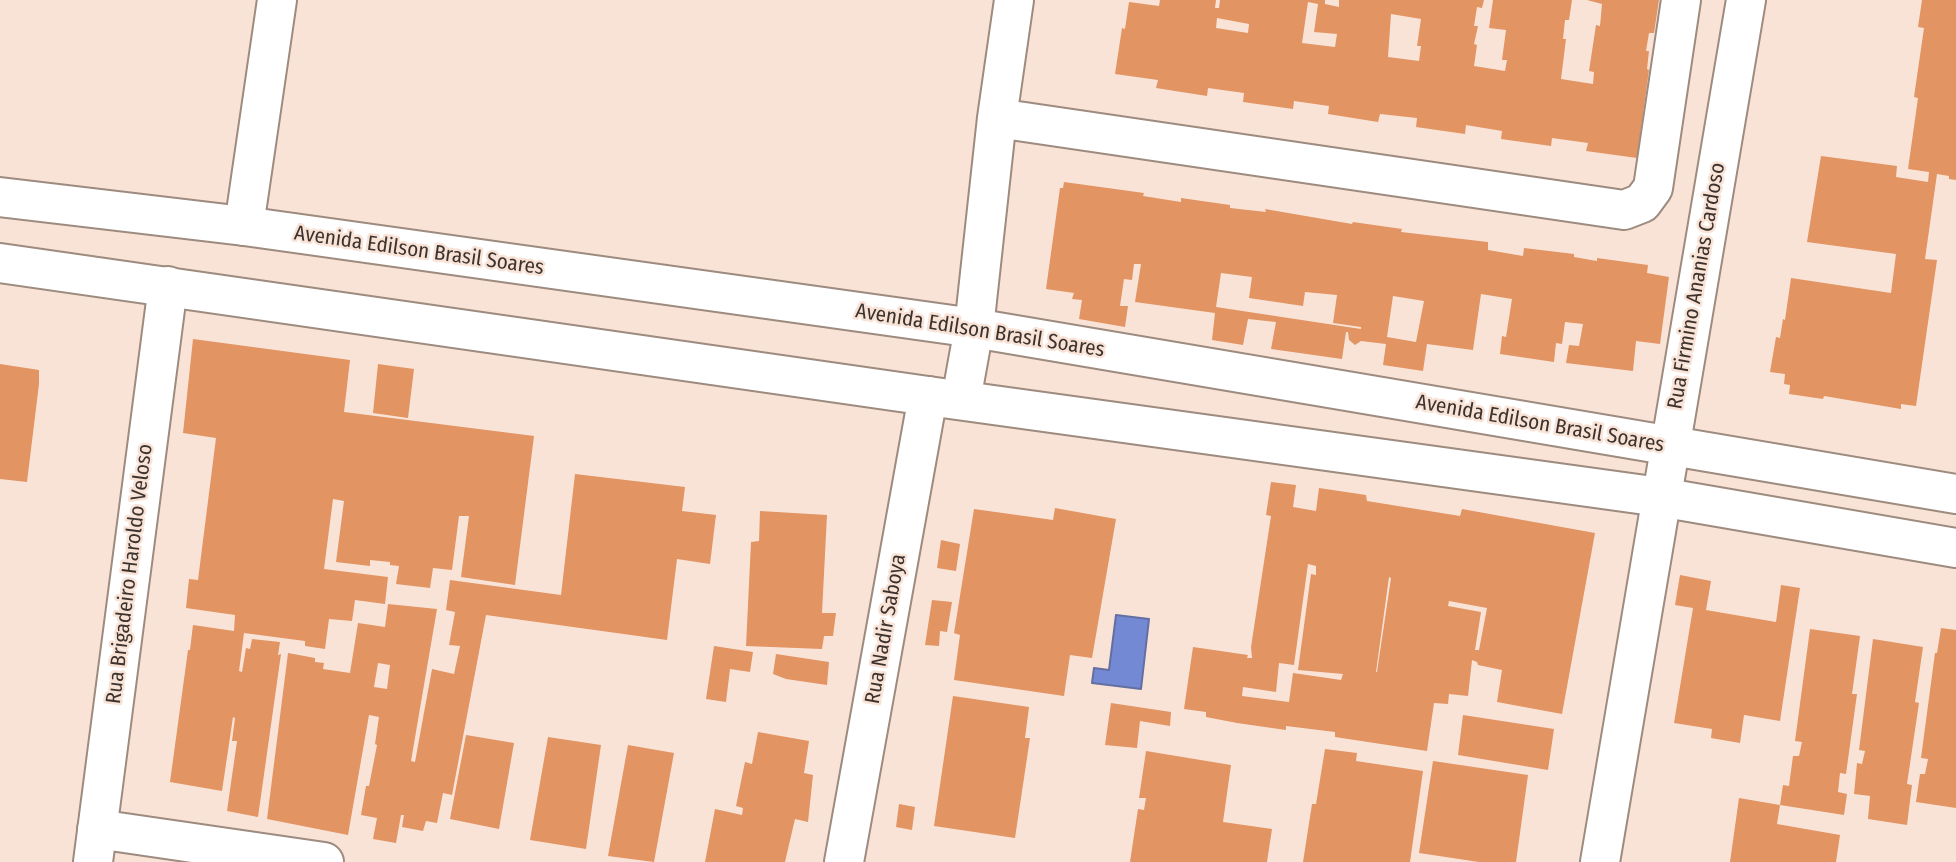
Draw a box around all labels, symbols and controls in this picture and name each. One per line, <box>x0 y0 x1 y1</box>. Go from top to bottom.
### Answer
street label: Rua Firmino Ananias Cardoso <box>1663 161 1731 411</box>
street label: Avenida Edilson Brasil Soares <box>293 221 545 281</box>
street label: Avenida Edilson Brasil Soares <box>854 299 1106 363</box>
street label: Avenida Edilson Brasil Soares <box>1414 390 1666 458</box>
street label: Rua Brigadeiro Haroldo Veloso <box>102 443 158 705</box>
street label: Rua Nadir Saboya <box>860 552 912 706</box>

